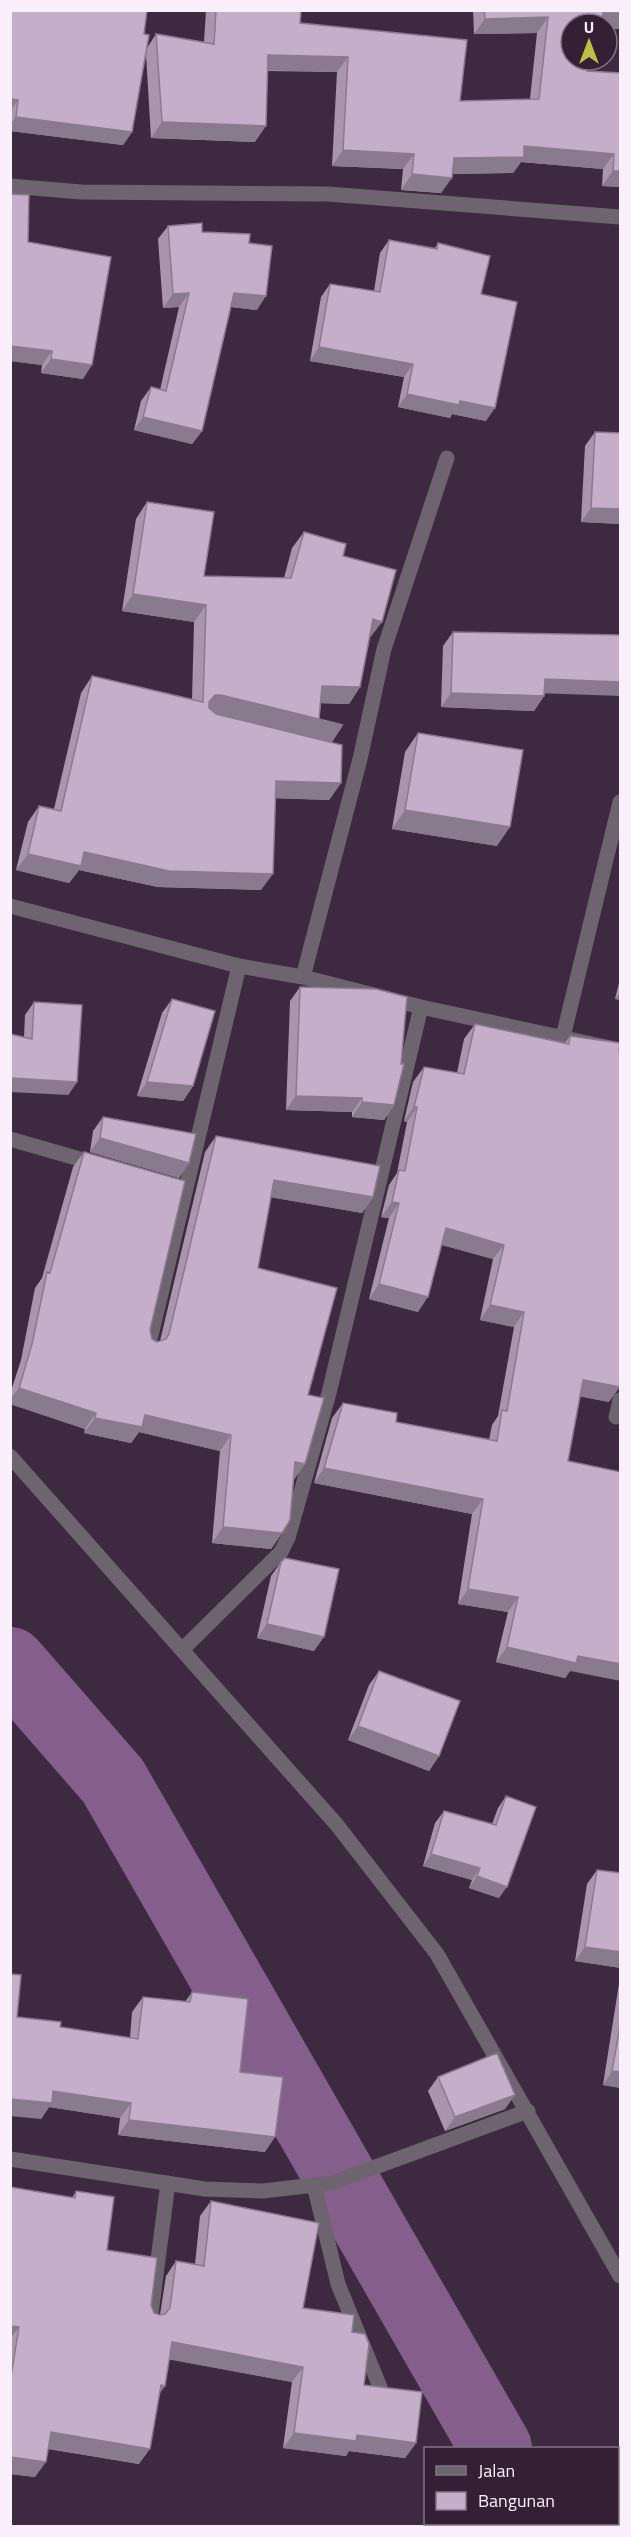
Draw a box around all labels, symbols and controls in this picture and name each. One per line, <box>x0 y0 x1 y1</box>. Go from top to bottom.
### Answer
north arrow <box>559 12 619 72</box>
text: U <box>584 15 594 39</box>
legend <box>424 2447 619 2525</box>
text: Jalan <box>478 2457 515 2484</box>
text: Bangunan <box>478 2487 555 2514</box>

